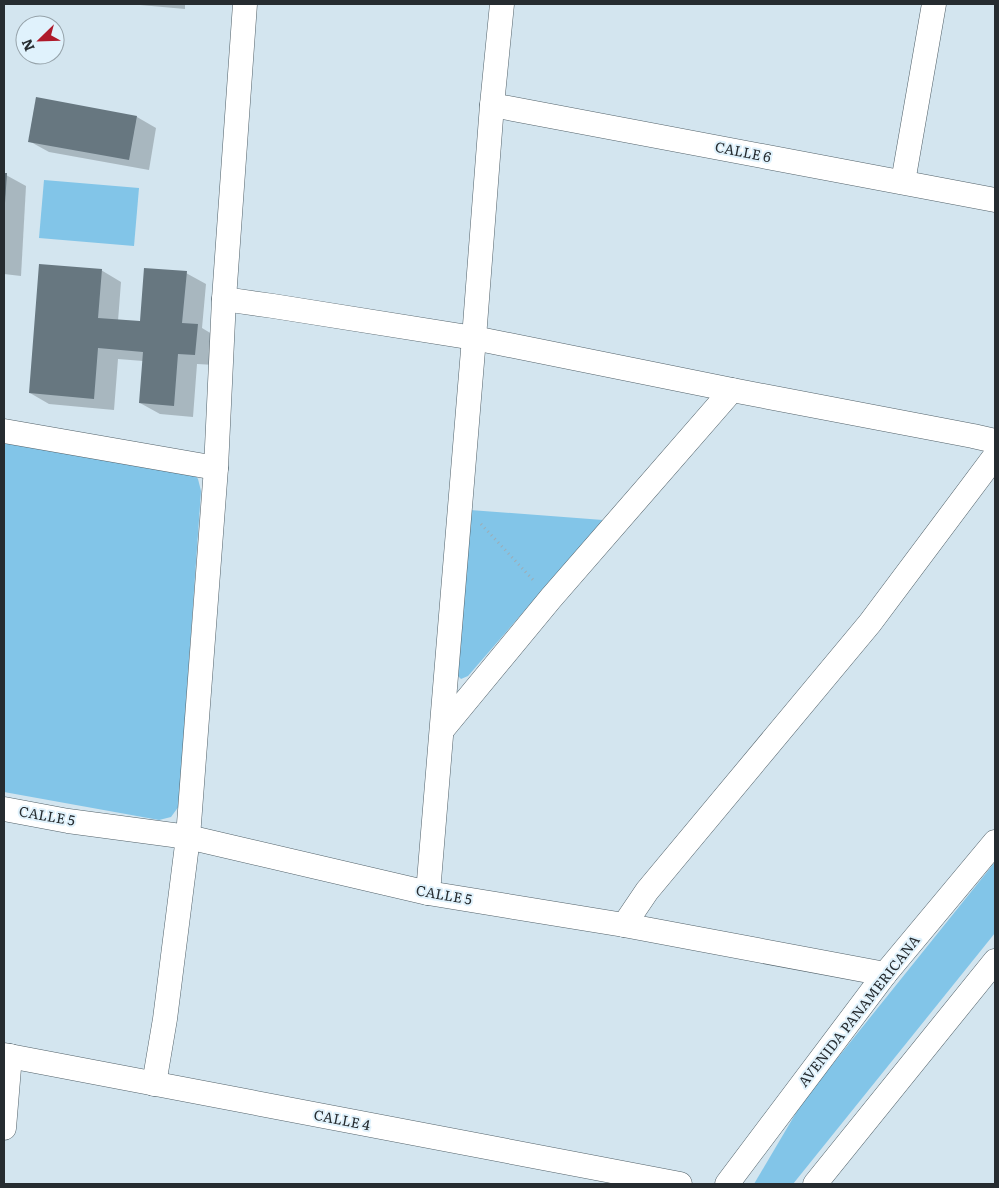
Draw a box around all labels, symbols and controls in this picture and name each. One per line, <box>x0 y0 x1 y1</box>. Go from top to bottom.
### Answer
north arrow <box>15 15 65 65</box>
text: N <box>16 36 39 55</box>
street label: CALLE 6 <box>713 136 773 166</box>
street label: CALLE 5 <box>18 800 77 830</box>
street label: CALLE 5 <box>415 879 474 909</box>
street label: AVENIDA PANAMERICANA <box>793 930 924 1090</box>
street label: CALLE 4 <box>312 1104 372 1134</box>

